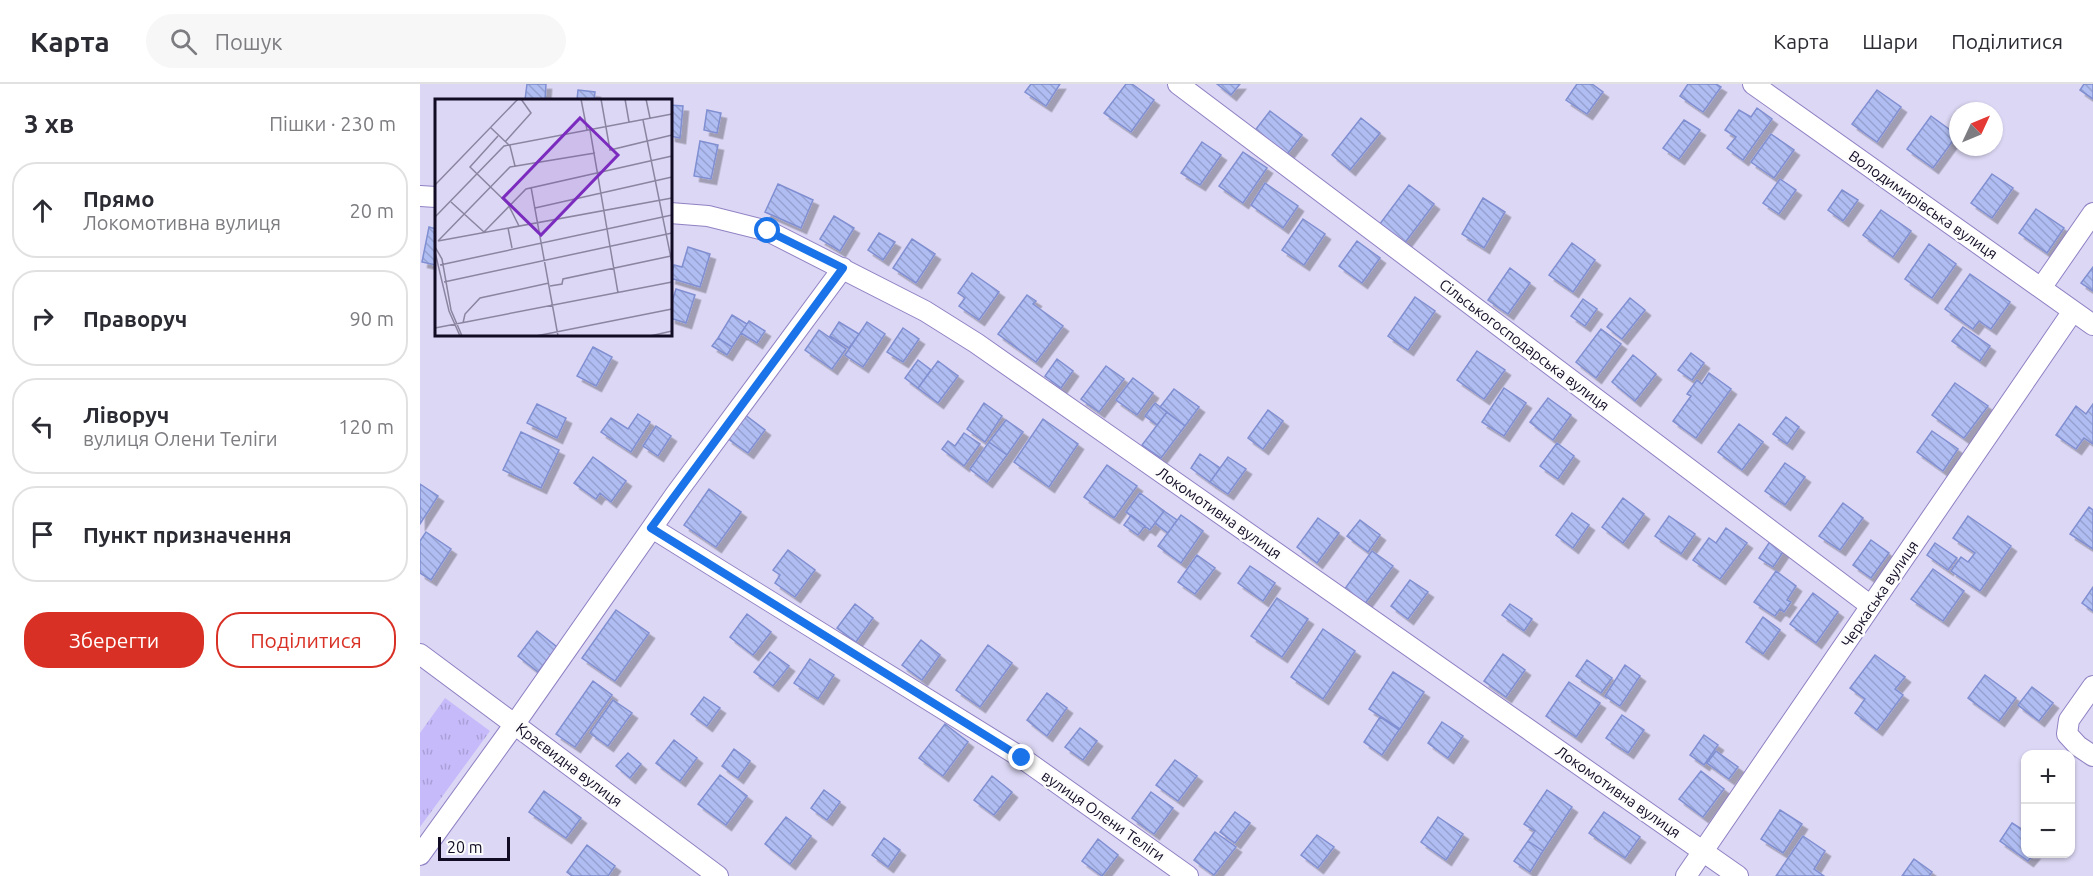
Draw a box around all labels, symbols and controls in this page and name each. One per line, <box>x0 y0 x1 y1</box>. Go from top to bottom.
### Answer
search box <box>146 14 566 68</box>
icon: search <box>167 25 200 58</box>
text: Карта <box>30 26 110 57</box>
text: Пошук <box>215 29 283 54</box>
text: Карта <box>1773 29 1829 53</box>
text: Шари <box>1862 29 1918 53</box>
text: Поділитися <box>1951 29 2063 53</box>
inset map <box>435 99 672 336</box>
north arrow <box>1949 102 2003 156</box>
text: 3 хв <box>24 109 74 138</box>
text: Пішки · 230 m <box>269 112 396 135</box>
street label: Володимирівська вулиця <box>1846 147 2001 262</box>
text: Прямо <box>83 186 154 211</box>
icon: ahead <box>26 194 59 227</box>
text: 20 m <box>350 199 394 222</box>
text: Локомотивна вулиця <box>83 211 281 234</box>
route start <box>754 217 780 243</box>
street label: Сільськогосподарська вулиця <box>1436 275 1613 414</box>
icon: right <box>26 302 59 335</box>
text: Праворуч <box>83 306 187 331</box>
text: 90 m <box>350 307 394 330</box>
text: Ліворуч <box>83 402 169 427</box>
icon: left <box>26 410 59 443</box>
text: 120 m <box>338 415 394 438</box>
text: вулиця Олени Теліги <box>83 427 278 450</box>
street label: Локомотивна вулиця <box>1154 463 1285 562</box>
icon: arrive <box>26 518 59 551</box>
text: Пункт призначення <box>83 522 292 547</box>
street label: Черкаська вулиця <box>1838 537 1922 650</box>
button: Зберегти <box>24 612 204 668</box>
button: Поділитися <box>216 612 396 668</box>
street label: Краєвидна вулиця <box>513 719 626 810</box>
street label: Локомотивна вулиця <box>1553 742 1684 841</box>
route end <box>1008 744 1034 770</box>
map controls <box>2021 750 2075 858</box>
button: + <box>2021 750 2075 804</box>
street label: вулиця Олени Теліги <box>1039 767 1168 864</box>
button: − <box>2021 804 2075 858</box>
scale bar <box>438 834 510 862</box>
text: 20 m <box>447 838 483 856</box>

